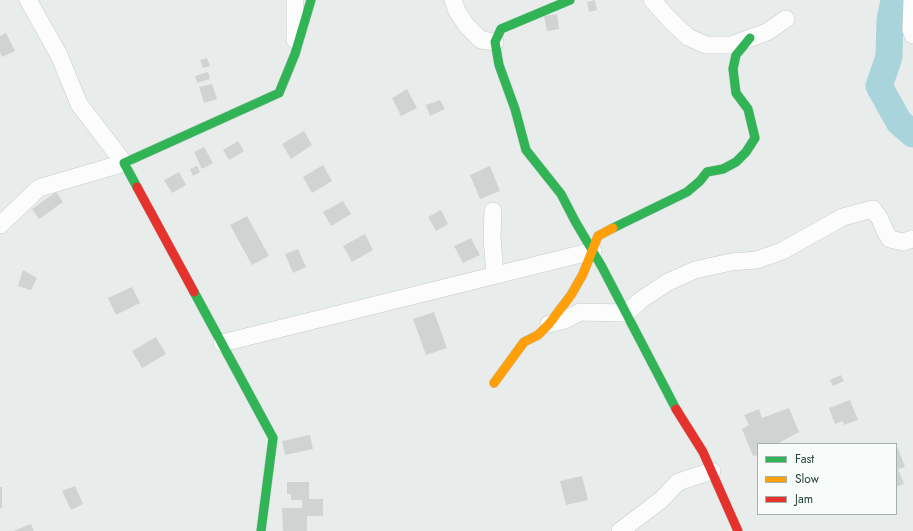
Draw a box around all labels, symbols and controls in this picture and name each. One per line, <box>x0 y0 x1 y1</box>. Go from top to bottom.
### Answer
legend <box>757 443 897 515</box>
text: Fast <box>795 450 814 468</box>
text: Slow <box>795 470 819 488</box>
text: Jam <box>795 490 813 508</box>

